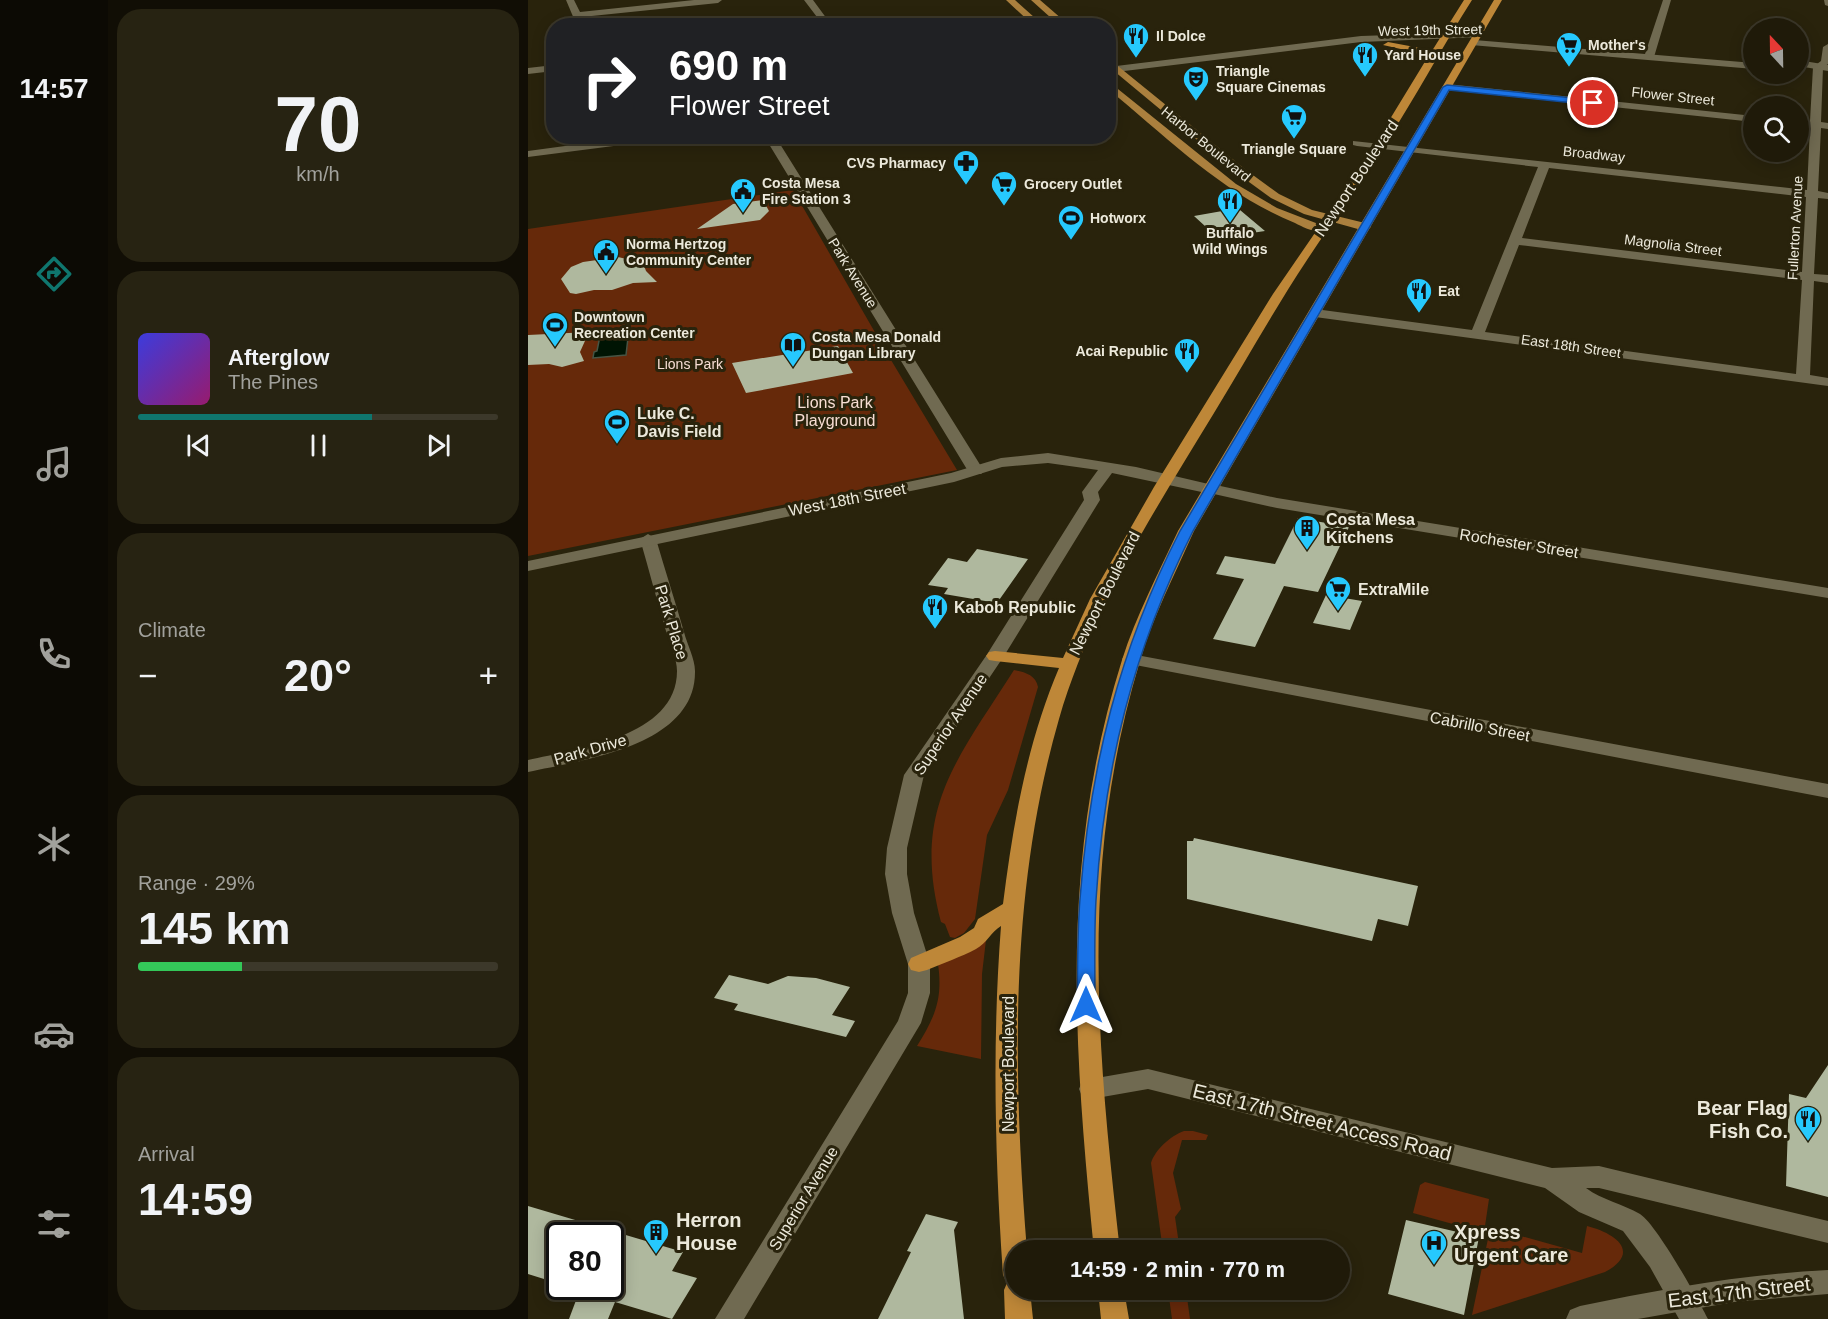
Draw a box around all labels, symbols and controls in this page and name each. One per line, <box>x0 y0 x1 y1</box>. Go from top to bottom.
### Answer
north arrow <box>1743 18 1809 84</box>
map controls <box>1743 18 1809 162</box>
restaurant icon: Il Dolce <box>1121 21 1151 59</box>
street label: West 19th Street <box>1378 21 1482 39</box>
place label: Il Dolce <box>1156 28 1206 44</box>
supermarket icon: Mother's <box>1554 30 1584 68</box>
place label: Mother's <box>1588 37 1646 53</box>
restaurant icon: Yard House <box>1350 40 1380 78</box>
icon: right <box>570 42 648 120</box>
text: 690 m <box>669 42 788 89</box>
place label: Yard House <box>1384 47 1461 63</box>
place label: Triangle Square Cinemas <box>1216 63 1326 95</box>
theatre icon: Triangle Square Cinemas <box>1181 64 1211 102</box>
text: 14:57 <box>19 74 89 104</box>
pin <box>1567 77 1618 128</box>
text: 70 <box>275 80 361 168</box>
street label: Flower Street <box>1631 84 1715 108</box>
icon: arrive <box>1576 86 1609 119</box>
text: Flower Street <box>669 91 830 121</box>
button: search <box>1743 96 1809 162</box>
supermarket icon: Triangle Square <box>1279 102 1309 140</box>
street label: Harbor Boulevard <box>1158 103 1254 185</box>
street label: Newport Boulevard <box>1311 117 1402 239</box>
place label: Triangle Square <box>1241 141 1347 157</box>
street label: Broadway <box>1562 143 1626 165</box>
pharmacy icon: CVS Pharmacy <box>951 148 981 186</box>
place label: CVS Pharmacy <box>846 155 946 171</box>
text: km/h <box>296 163 340 185</box>
supermarket icon: Grocery Outlet <box>989 169 1019 207</box>
place label: Costa Mesa Fire Station 3 <box>762 175 851 207</box>
street label: Fullerton Avenue <box>1784 175 1806 281</box>
public building icon: Costa Mesa Fire Station 3 <box>728 176 758 214</box>
place label: Grocery Outlet <box>1024 176 1122 192</box>
restaurant icon: Buffalo Wild Wings <box>1215 186 1245 224</box>
sports icon: Hotworx <box>1056 203 1086 241</box>
place label: Hotworx <box>1090 210 1146 226</box>
place label: Buffalo Wild Wings <box>1192 225 1268 257</box>
street label: Magnolia Street <box>1623 231 1723 259</box>
street label: Park Avenue <box>825 235 881 311</box>
place label: Norma Hertzog Community Center <box>626 236 752 268</box>
public building icon: Norma Hertzog Community Center <box>591 237 621 275</box>
icon: directions <box>33 253 75 295</box>
restaurant icon: Eat <box>1404 276 1434 314</box>
place label: Eat <box>1438 283 1460 299</box>
place label: Downtown Recreation Center <box>574 309 695 341</box>
sports icon: Downtown Recreation Center <box>540 310 570 348</box>
place label: Costa Mesa Donald Dungan Library <box>812 329 941 361</box>
library icon: Costa Mesa Donald Dungan Library <box>778 330 808 368</box>
street label: East 18th Street <box>1520 331 1622 361</box>
restaurant icon: Acai Republic <box>1172 336 1202 374</box>
place label: Acai Republic <box>1075 343 1168 359</box>
text: Afterglow <box>228 345 329 370</box>
park label: Lions Park <box>657 356 724 372</box>
text: The Pines <box>228 371 318 393</box>
park label: Lions Park Playground <box>795 394 875 429</box>
place label: Luke C. Davis Field <box>637 405 721 440</box>
sports icon: Luke C. Davis Field <box>602 407 632 445</box>
icon: previous <box>182 429 215 462</box>
icon: pause <box>302 429 335 462</box>
icon: next <box>422 429 455 462</box>
icon: music <box>33 443 75 485</box>
street label: West 18th Street <box>787 480 908 519</box>
place label: Costa Mesa Kitchens <box>1326 511 1415 546</box>
building icon: Costa Mesa Kitchens <box>1292 513 1322 551</box>
street label: Rochester Street <box>1458 526 1580 561</box>
street label: Newport Boulevard <box>1066 529 1143 658</box>
supermarket icon: ExtraMile <box>1323 574 1353 612</box>
place label: ExtraMile <box>1358 581 1429 598</box>
street label: Park Place <box>652 583 691 662</box>
restaurant icon: Kabob Republic <box>920 592 950 630</box>
place label: Kabob Republic <box>954 599 1076 616</box>
text: Climate <box>138 619 206 641</box>
icon: phone <box>33 633 75 675</box>
text: 20° <box>284 650 352 701</box>
text: − <box>138 657 157 694</box>
text: + <box>479 657 498 694</box>
street label: Superior Avenue <box>910 671 991 778</box>
street label: Cabrillo Street <box>1429 708 1532 745</box>
street label: Park Drive <box>552 731 628 768</box>
icon: climate <box>33 823 75 865</box>
text: Range · 29% <box>138 872 255 894</box>
text: 145 km <box>138 903 291 954</box>
position arrow <box>1054 973 1118 1037</box>
street label: Newport Boulevard <box>1000 996 1017 1132</box>
icon: car <box>33 1013 75 1055</box>
street label: East 17th Street Access Road <box>1190 1079 1454 1165</box>
place label: Bear Flag Fish Co. <box>1697 1097 1788 1142</box>
restaurant icon: Bear Flag Fish Co. <box>1793 1104 1823 1142</box>
text: Arrival <box>138 1143 195 1165</box>
street label: Superior Avenue <box>766 1143 841 1253</box>
text: 14:59 <box>138 1174 253 1225</box>
icon: filters <box>33 1203 75 1245</box>
place label: Herron House <box>676 1209 742 1254</box>
building icon: Herron House <box>641 1217 671 1255</box>
place label: Xpress Urgent Care <box>1454 1221 1568 1266</box>
speed limit sign: 80 <box>546 1222 624 1300</box>
hospital icon: Xpress Urgent Care <box>1419 1228 1449 1266</box>
text: 14:59 · 2 min · 770 m <box>1070 1257 1285 1282</box>
street label: East 17th Street <box>1666 1272 1812 1312</box>

